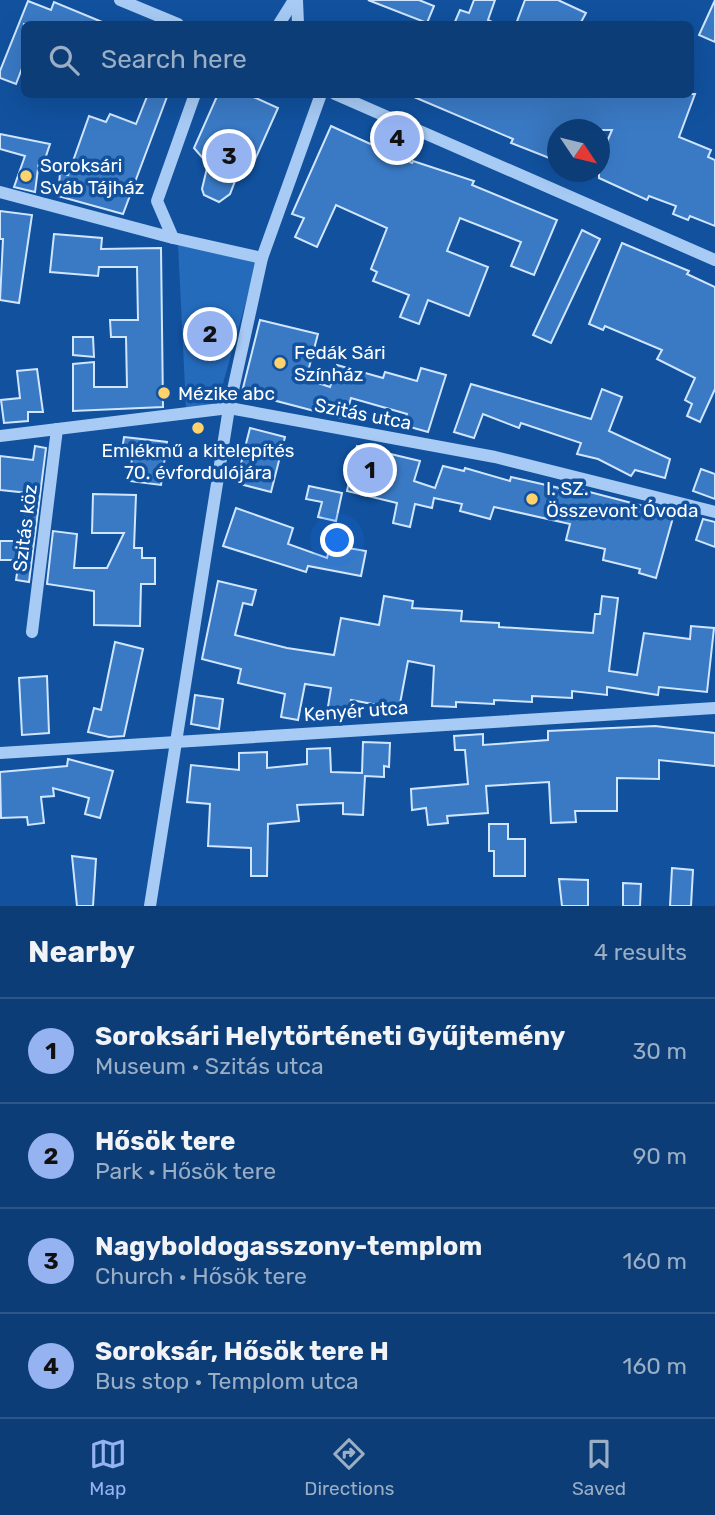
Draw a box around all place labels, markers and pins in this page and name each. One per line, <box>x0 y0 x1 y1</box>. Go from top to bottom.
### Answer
pin: 4 <box>374 112 420 164</box>
pin: 3 <box>206 130 252 182</box>
place label: Soroksári Sváb Tájház <box>40 154 144 199</box>
marker: Soroksári Sváb Tájház <box>18 168 34 184</box>
pin: 2 <box>187 308 233 360</box>
place label: Fedák Sári Színház <box>294 341 386 386</box>
marker: Fedák Sári Színház <box>272 355 288 371</box>
place label: Mézike abc <box>178 382 275 405</box>
marker: Mézike abc <box>156 385 172 401</box>
marker: Emlékmű a kitelepítés 70. évfordulójára <box>190 420 206 436</box>
place label: Emlékmű a kitelepítés 70. évfordulójára <box>101 439 295 484</box>
pin: 1 <box>347 444 393 496</box>
place label: I. SZ. Összevont Óvoda <box>546 477 698 522</box>
marker: I. SZ. Összevont Óvoda <box>524 491 540 507</box>

